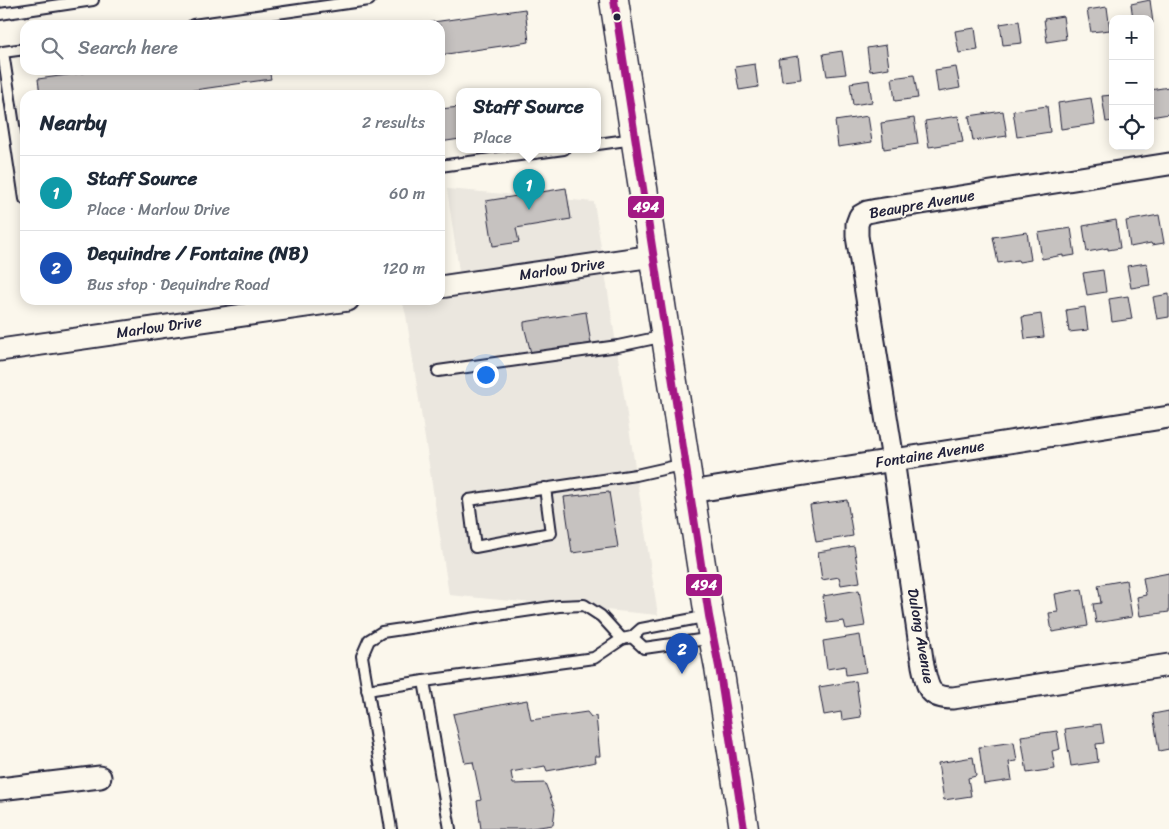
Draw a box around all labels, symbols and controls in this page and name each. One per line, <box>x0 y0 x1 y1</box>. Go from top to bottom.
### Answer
unlabelled marker <box>612 12 622 22</box>
map controls <box>1109 15 1154 150</box>
button: + <box>1109 15 1154 60</box>
search box <box>20 20 445 75</box>
text: Search here <box>78 31 178 64</box>
icon: search <box>38 34 66 62</box>
button: − <box>1109 60 1154 105</box>
popup <box>456 88 601 153</box>
text: Staff Source <box>473 90 584 123</box>
text: Nearby <box>40 104 106 142</box>
button: locate <box>1109 105 1154 150</box>
text: 2 results <box>362 108 425 137</box>
text: Place <box>473 123 512 152</box>
text: Staff Source <box>87 162 197 195</box>
pin: 1 <box>513 169 545 210</box>
text: 1 <box>53 179 59 208</box>
text: 60 m <box>389 179 425 208</box>
street label: Beaupre Avenue <box>867 182 977 226</box>
text: Place · Marlow Drive <box>87 195 230 224</box>
line badge: 494 <box>627 195 665 219</box>
text: 494 <box>632 195 659 220</box>
text: Dequindre / Fontaine (NB) <box>87 237 307 270</box>
street label: Marlow Drive <box>518 250 607 288</box>
text: 2 <box>51 254 61 283</box>
text: 120 m <box>382 254 425 283</box>
text: Bus stop · Dequindre Road <box>87 270 269 299</box>
street label: Marlow Drive <box>115 308 204 346</box>
your location <box>473 362 499 388</box>
street label: Fontaine Avenue <box>874 432 987 475</box>
line badge: 494 <box>685 573 723 597</box>
text: 494 <box>690 573 717 598</box>
street label: Dulong Avenue <box>900 586 942 686</box>
pin: 2 <box>666 633 698 674</box>

